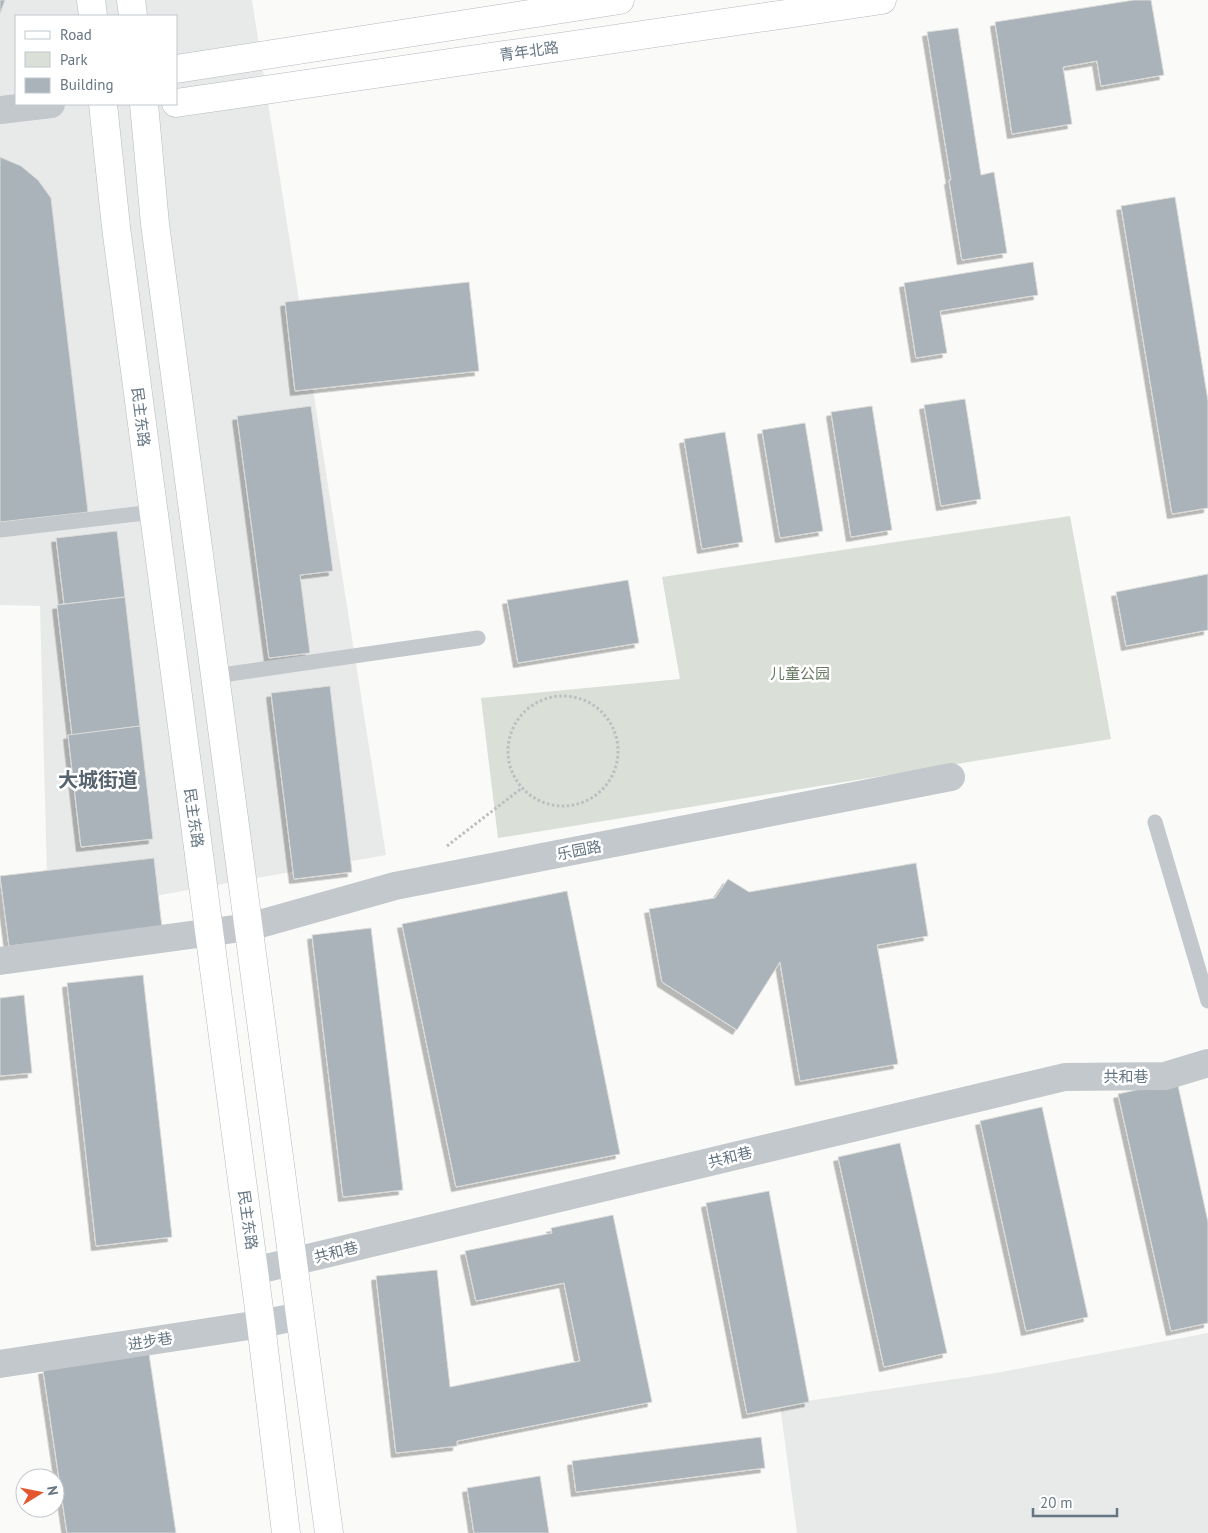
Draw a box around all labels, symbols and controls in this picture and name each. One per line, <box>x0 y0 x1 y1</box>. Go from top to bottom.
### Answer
legend <box>15 15 178 105</box>
text: Road <box>60 25 92 44</box>
street label: 青年北路 <box>498 37 560 65</box>
text: Park <box>60 50 88 69</box>
text: Building <box>60 75 114 94</box>
street label: 民主东路 <box>128 386 154 448</box>
park label: 儿童公园 <box>770 664 830 683</box>
district label: 大城街道 <box>58 767 138 793</box>
street label: 民主东路 <box>180 787 208 849</box>
street label: 乐园路 <box>555 836 603 864</box>
street label: 共和巷 <box>1103 1067 1149 1086</box>
street label: 共和巷 <box>706 1142 754 1172</box>
street label: 民主东路 <box>234 1189 262 1251</box>
street label: 共和巷 <box>312 1237 360 1267</box>
street label: 进步巷 <box>126 1328 174 1354</box>
north arrow <box>15 1468 65 1518</box>
text: N <box>43 1485 62 1497</box>
scale bar <box>1033 1486 1117 1518</box>
text: 20 m <box>1040 1493 1073 1512</box>

